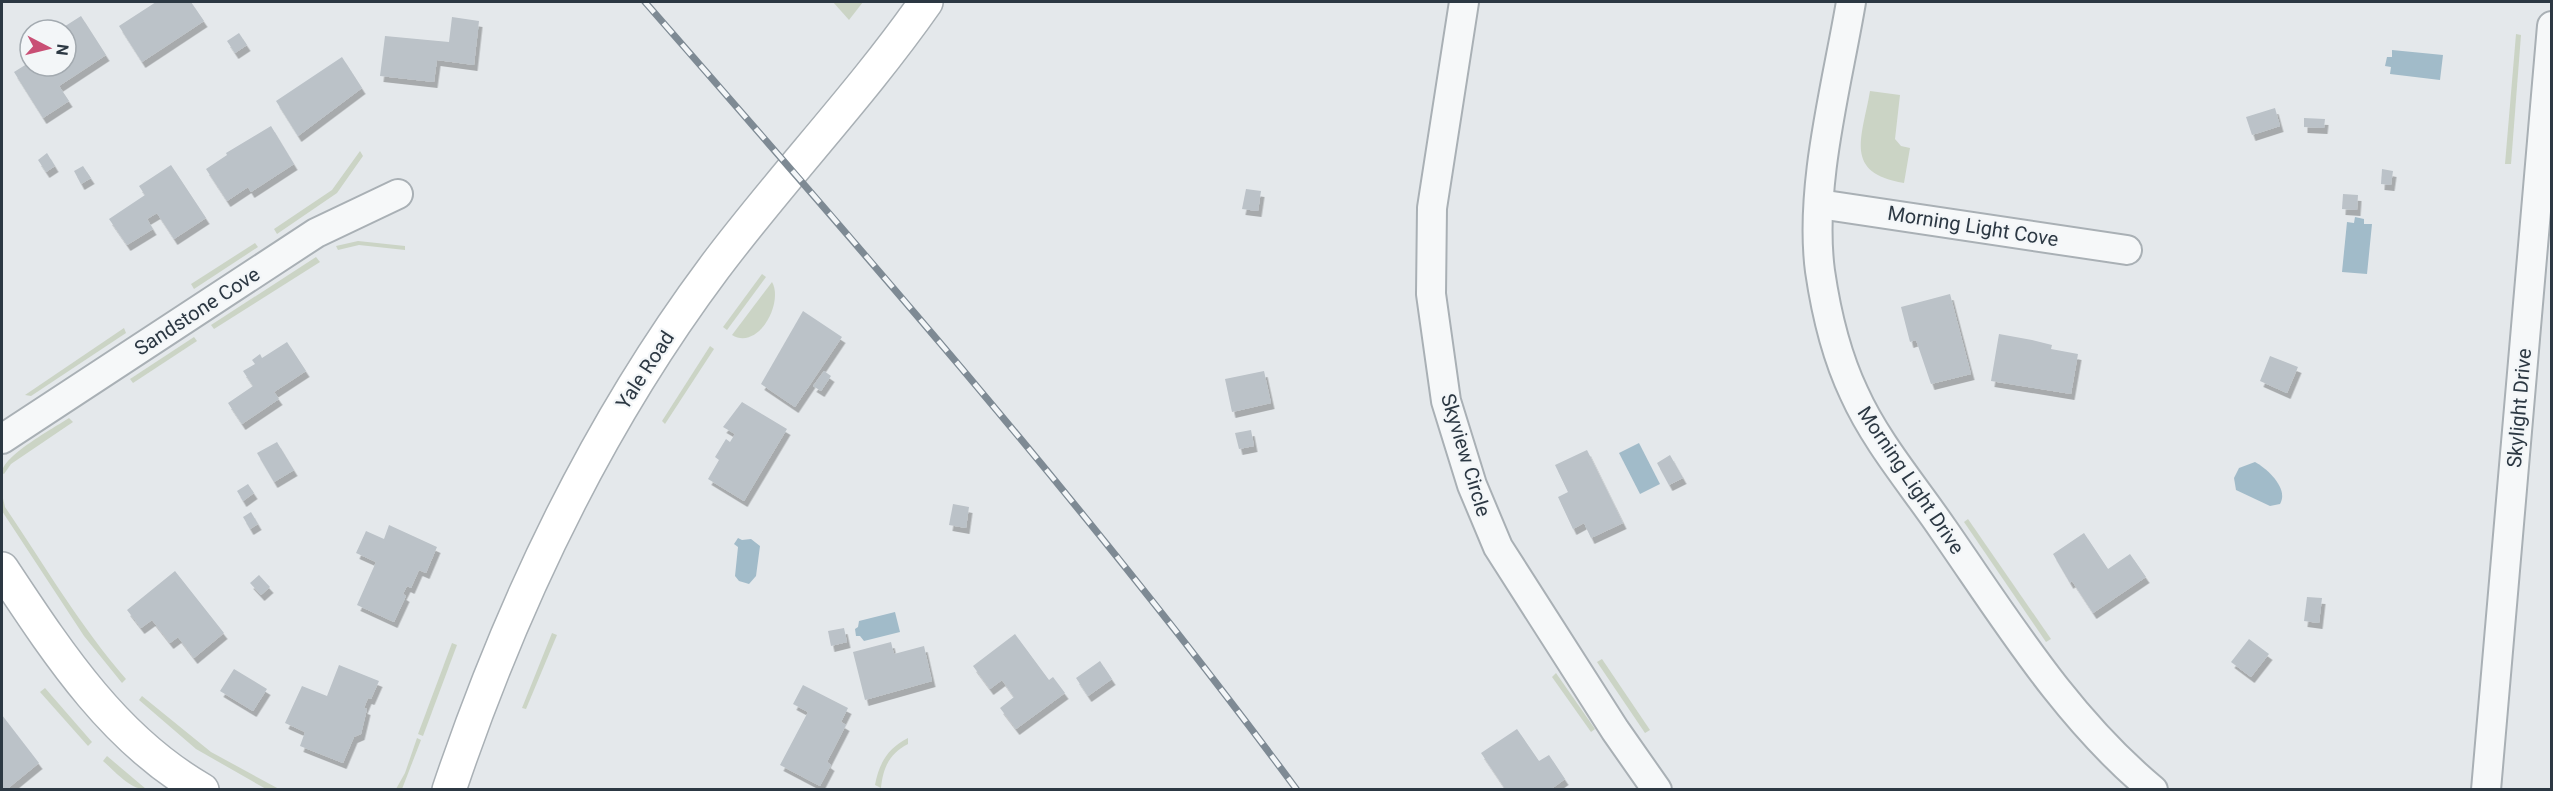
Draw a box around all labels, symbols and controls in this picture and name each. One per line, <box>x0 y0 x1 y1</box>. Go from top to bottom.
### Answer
north arrow <box>18 18 78 78</box>
text: N <box>52 43 73 57</box>
street label: Morning Light Cove <box>1886 201 2060 251</box>
street label: Sandstone Cove <box>130 262 264 360</box>
street label: Yale Road <box>611 326 679 414</box>
street label: Skylight Drive <box>2502 347 2536 469</box>
street label: Skyview Circle <box>1436 391 1496 519</box>
street label: Morning Light Drive <box>1853 402 1969 558</box>

